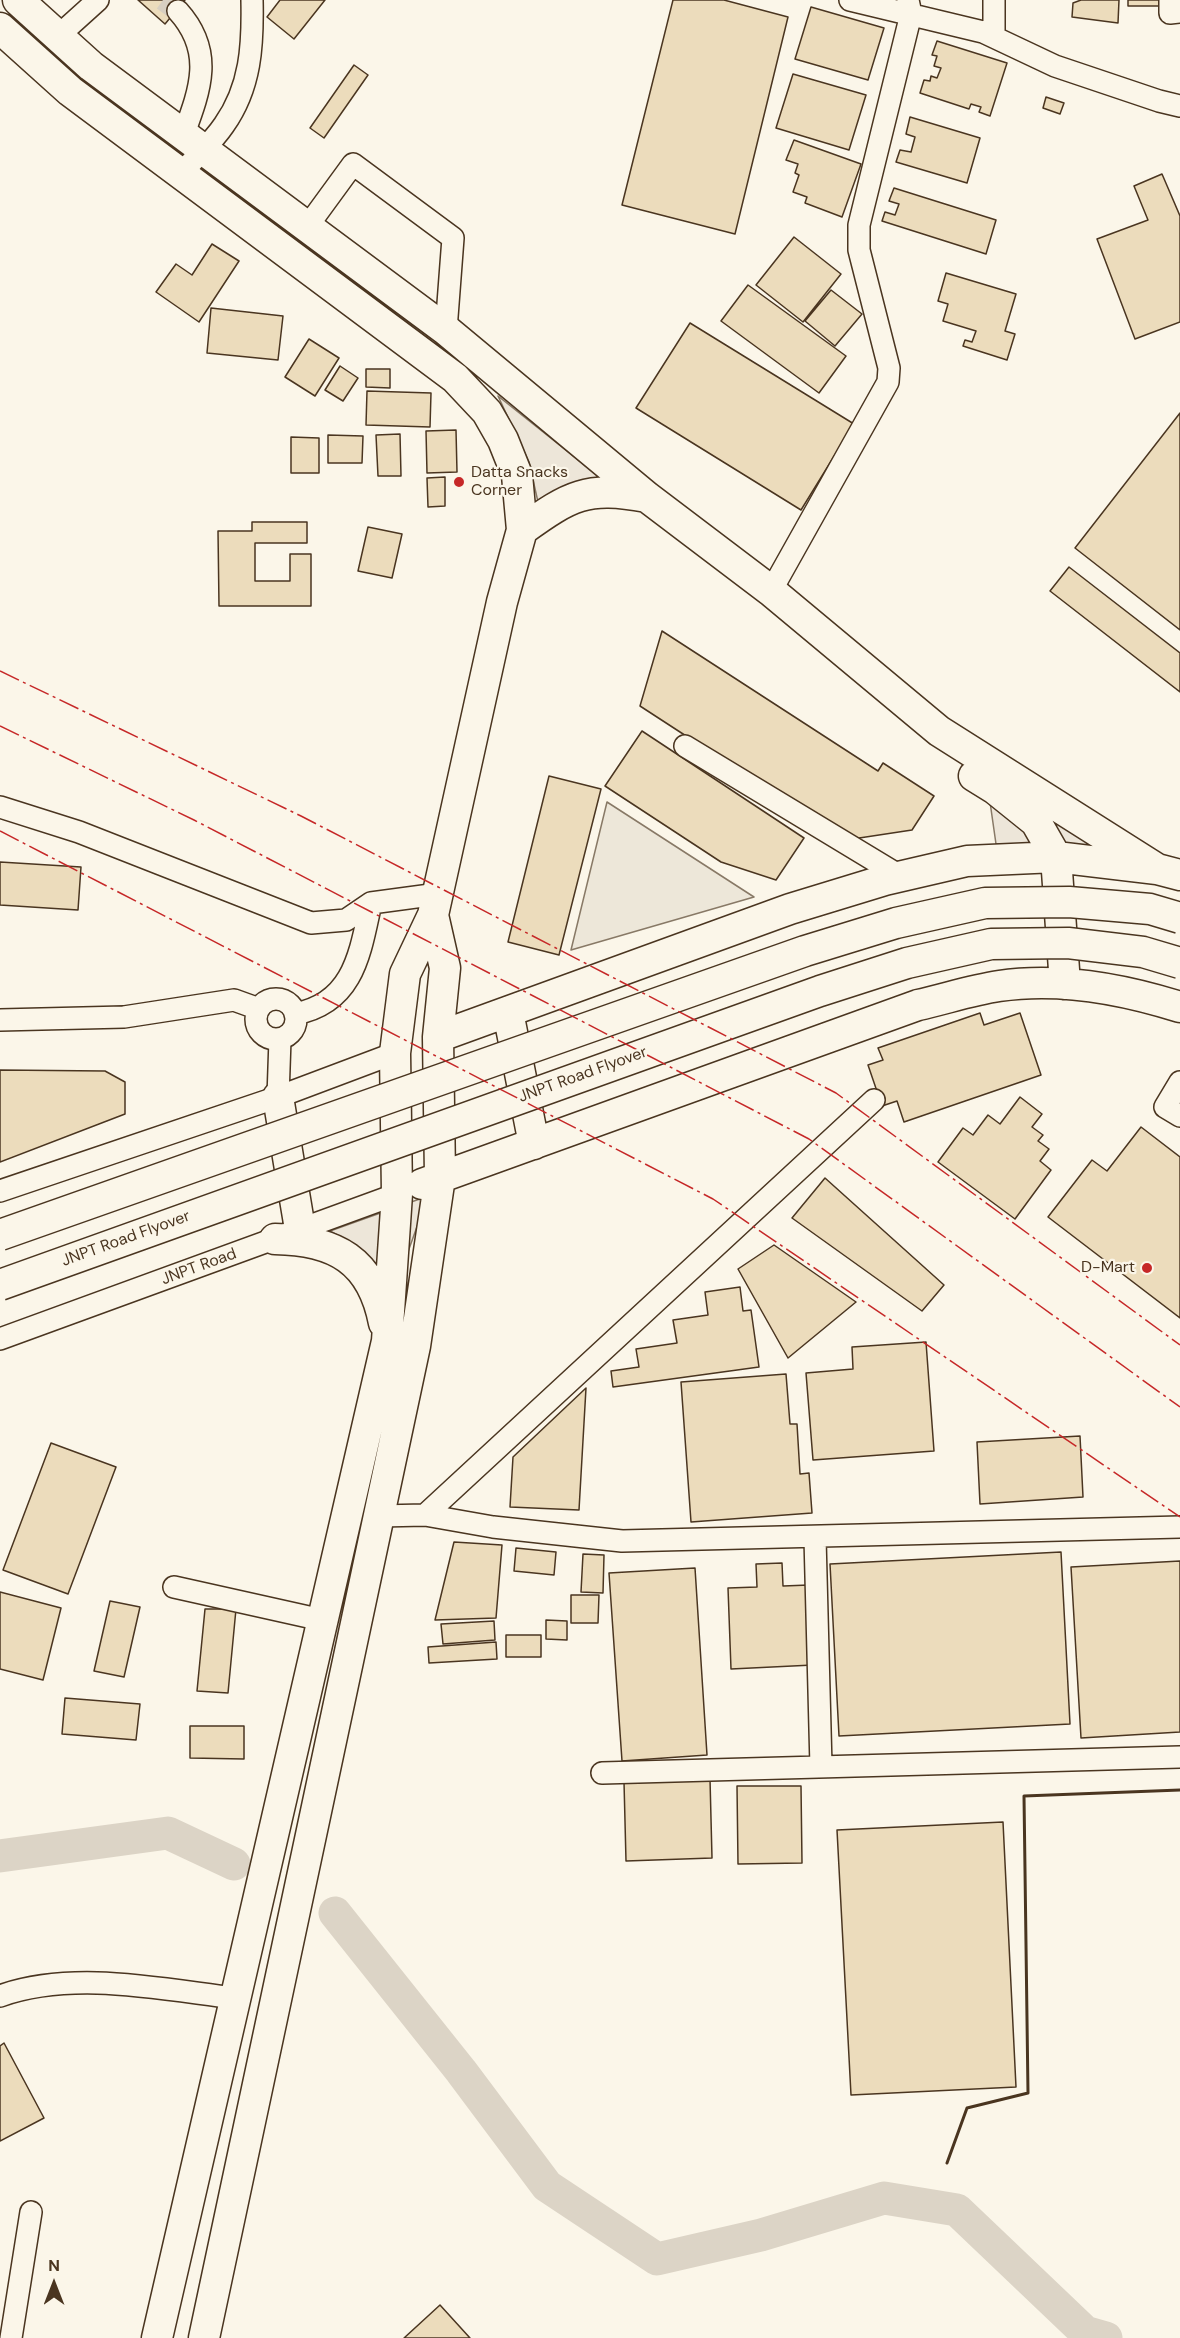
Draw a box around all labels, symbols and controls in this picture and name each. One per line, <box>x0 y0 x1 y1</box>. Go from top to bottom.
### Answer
place label: Datta Snacks Corner <box>471 463 568 501</box>
marker: Datta Snacks Corner <box>452 475 466 489</box>
street label: JNPT Road Flyover <box>516 1043 650 1107</box>
street label: JNPT Road Flyover <box>59 1207 193 1271</box>
street label: JNPT Road <box>159 1244 239 1290</box>
place label: D-Mart <box>1081 1258 1135 1278</box>
marker: D-Mart <box>1140 1261 1154 1275</box>
north arrow <box>24 2254 84 2314</box>
text: N <box>48 2255 60 2276</box>

